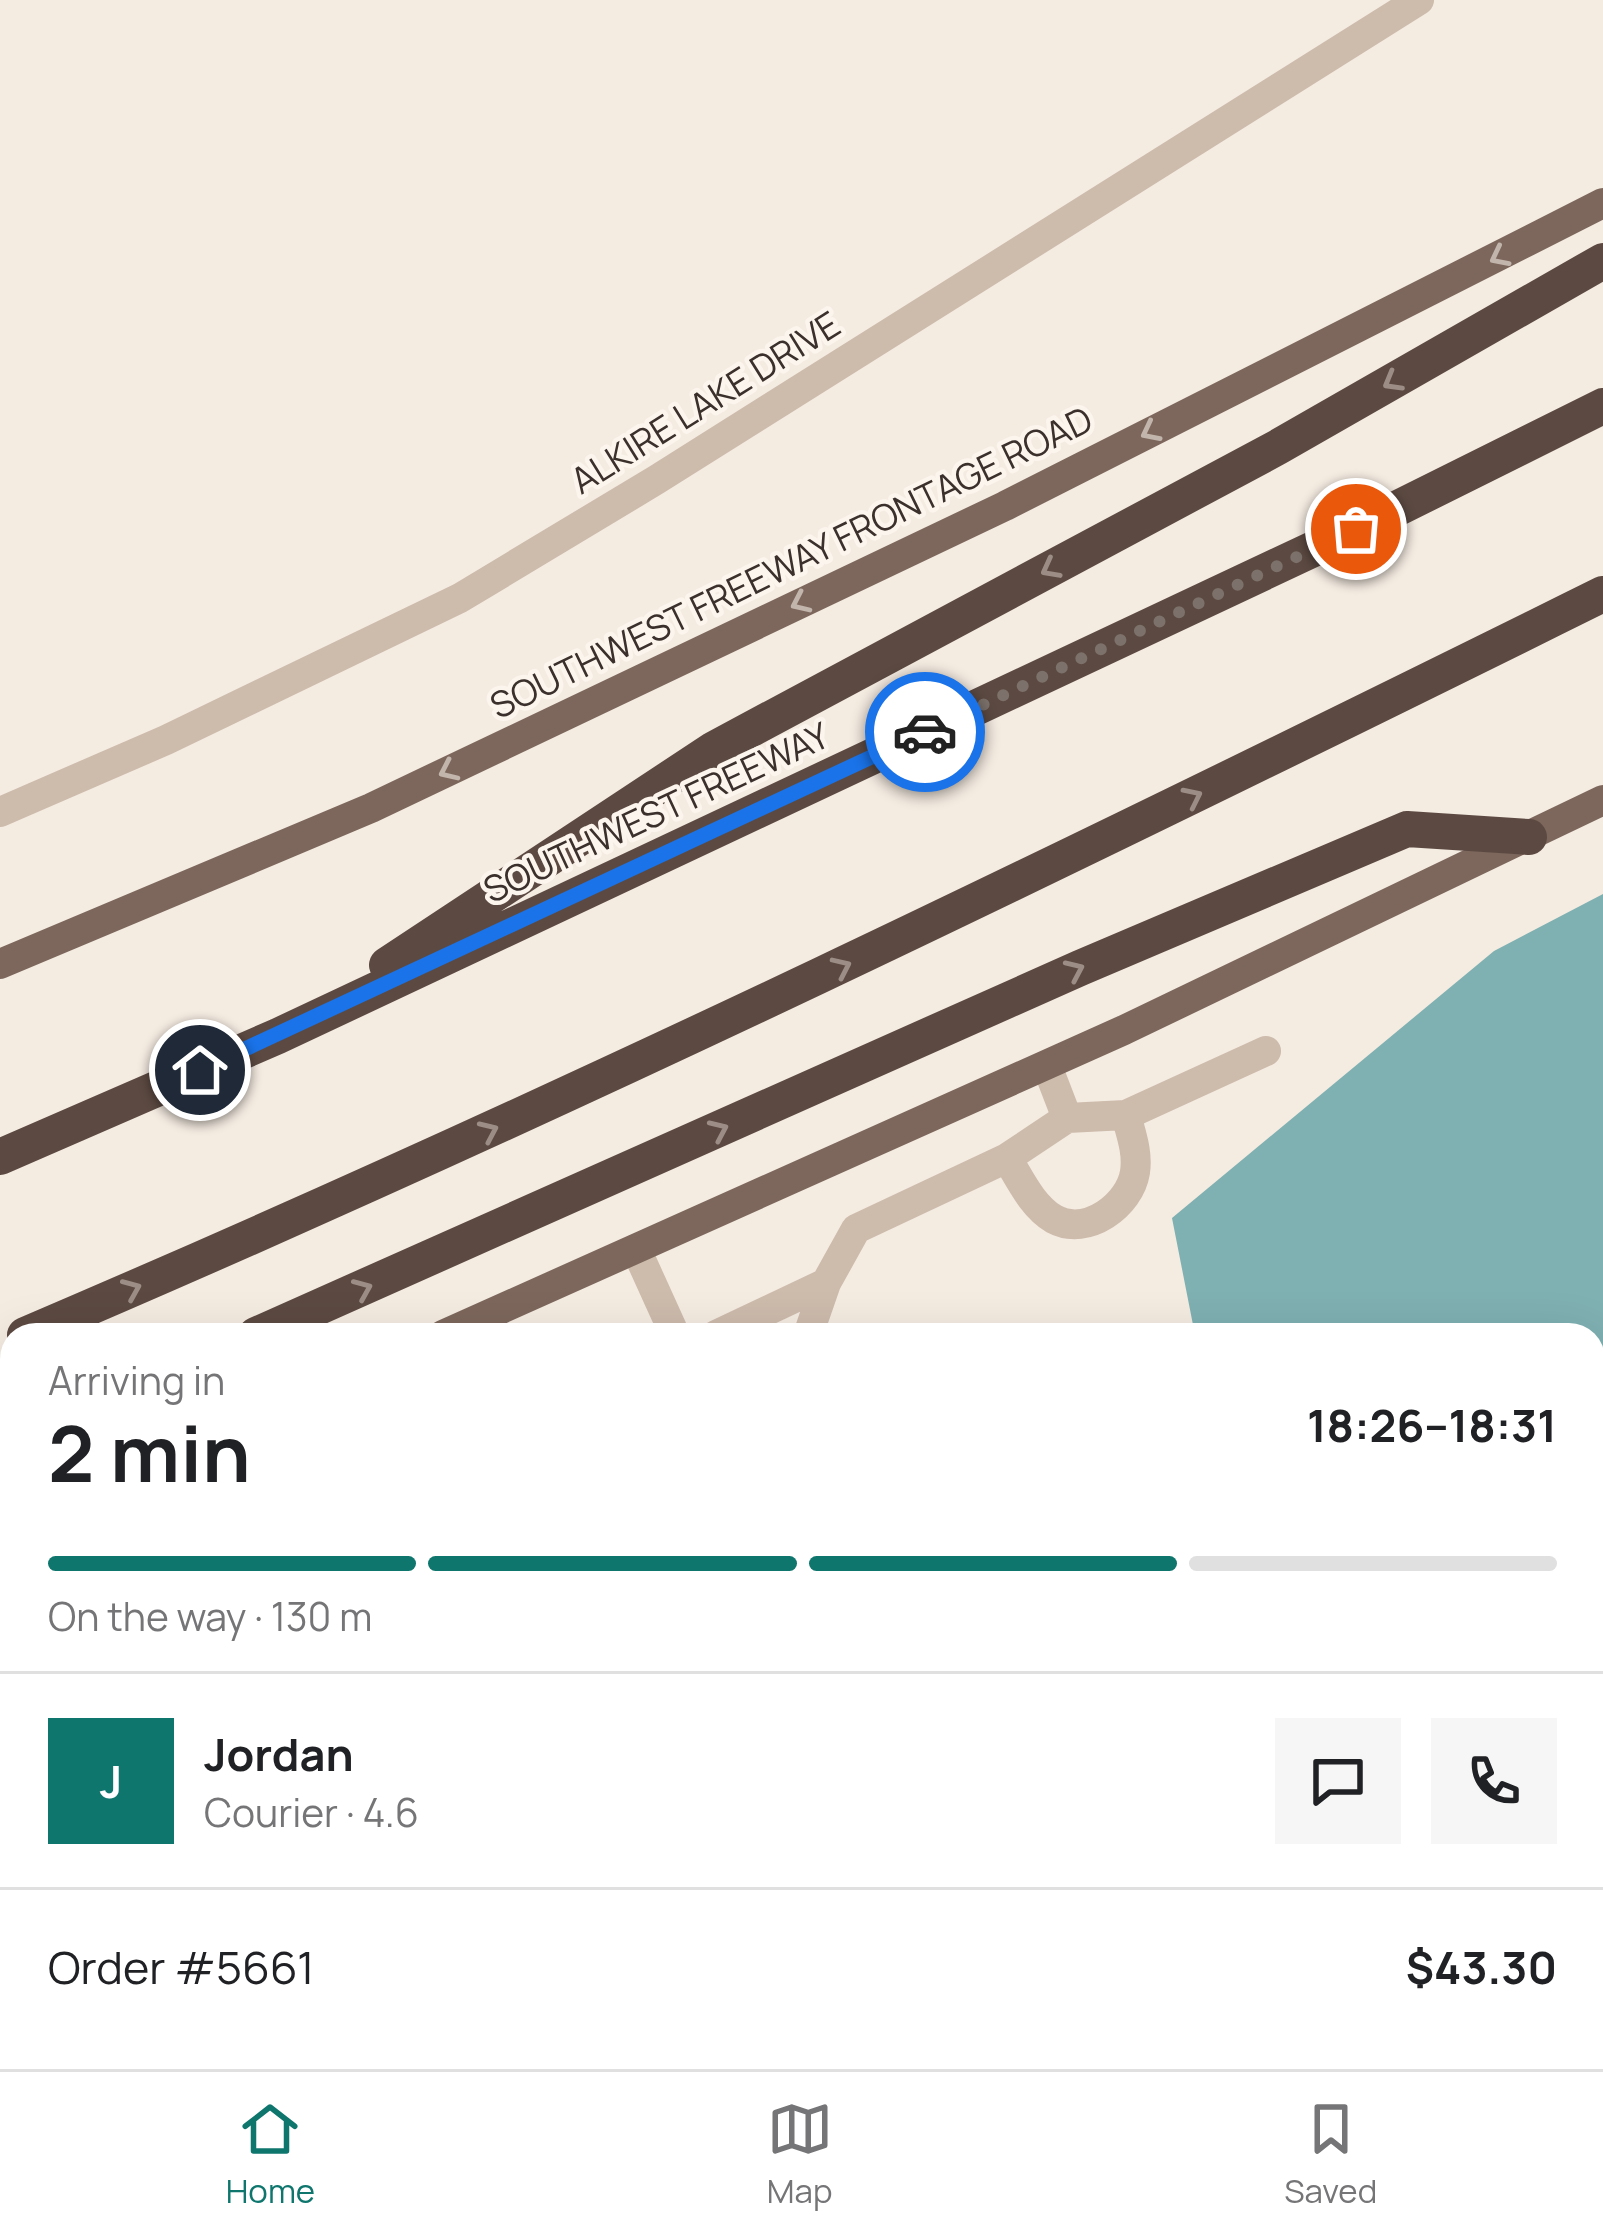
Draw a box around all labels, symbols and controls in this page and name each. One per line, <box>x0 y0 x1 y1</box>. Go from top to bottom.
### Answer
one-way arrow <box>1489 242 1511 265</box>
street label: ALKIRE LAKE DRIVE <box>561 299 849 505</box>
one-way arrow <box>1383 367 1405 390</box>
street label: SOUTHWEST FREEWAY FRONTAGE ROAD <box>482 394 1100 730</box>
one-way arrow <box>1141 417 1163 440</box>
pin <box>1305 478 1407 580</box>
icon: bag <box>1323 496 1389 562</box>
one-way arrow <box>1042 555 1063 578</box>
one-way arrow <box>791 589 812 612</box>
courier <box>865 672 985 792</box>
icon: car <box>892 699 958 765</box>
street label: SOUTHWEST FREEWAY <box>475 710 838 914</box>
one-way arrow <box>439 757 460 780</box>
one-way arrow <box>1181 788 1203 811</box>
one-way arrow <box>830 958 851 981</box>
one-way arrow <box>1063 961 1085 985</box>
pin <box>149 1019 251 1121</box>
icon: home <box>167 1037 233 1103</box>
one-way arrow <box>707 1120 728 1144</box>
one-way arrow <box>477 1122 498 1146</box>
one-way arrow <box>120 1279 141 1303</box>
one-way arrow <box>351 1279 372 1303</box>
text: Arriving in <box>48 1353 225 1407</box>
text: 18:26–18:31 <box>1307 1394 1557 1456</box>
text: 2 min <box>48 1399 251 1505</box>
text: On the way · 130 m <box>48 1589 372 1643</box>
button: chat <box>1275 1718 1401 1844</box>
button: phone <box>1431 1718 1557 1844</box>
text: Jordan <box>204 1723 354 1785</box>
text: J <box>100 1750 122 1812</box>
text: Courier · 4.6 <box>204 1785 419 1839</box>
text: Order #5661 <box>48 1936 315 1998</box>
text: $43.30 <box>1406 1936 1557 1998</box>
tab: Home <box>226 2096 315 2213</box>
tab: Map <box>767 2096 833 2213</box>
tab: Saved <box>1284 2096 1377 2213</box>

